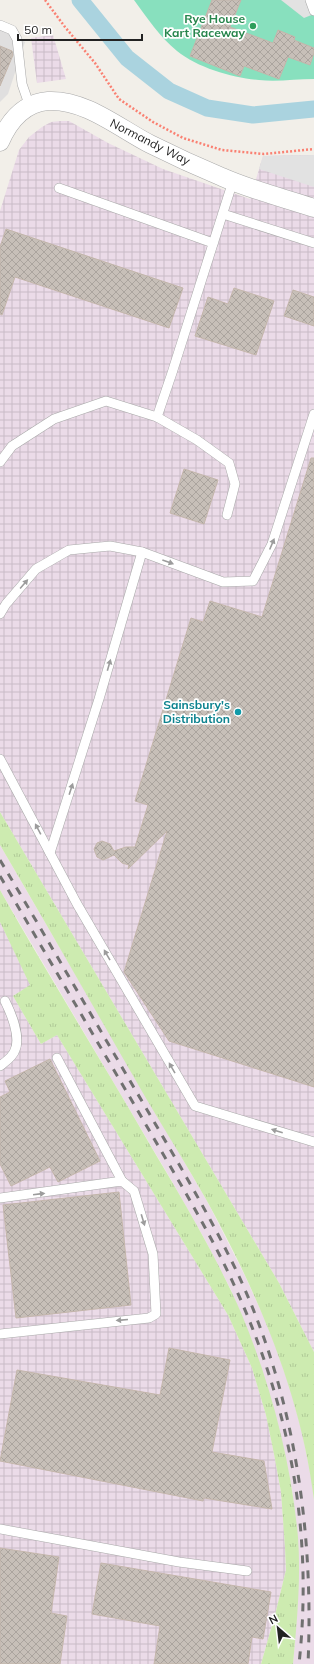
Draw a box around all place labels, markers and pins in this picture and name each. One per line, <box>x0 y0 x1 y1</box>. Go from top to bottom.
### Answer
place label: Rye House Kart Raceway <box>164 11 245 40</box>
marker: Rye House Kart Raceway <box>248 21 258 31</box>
place label: Sainsbury's Distribution <box>163 697 230 726</box>
marker: Sainsbury's Distribution <box>233 707 243 717</box>

